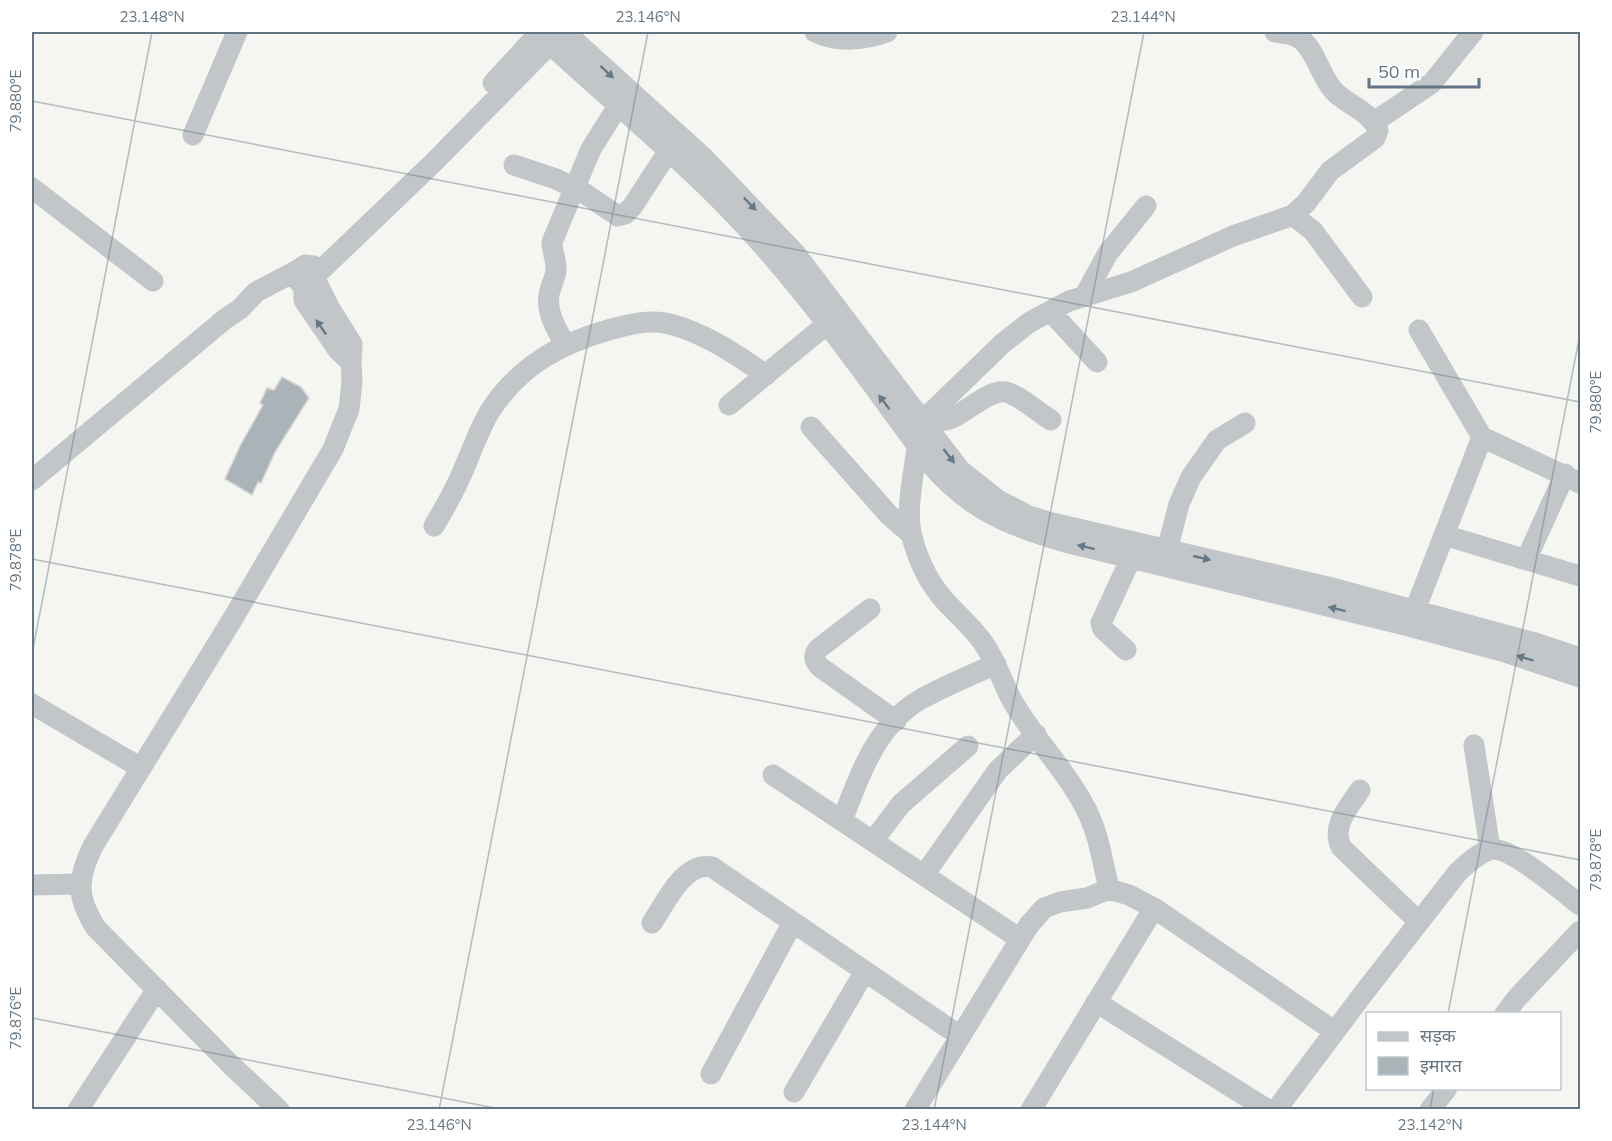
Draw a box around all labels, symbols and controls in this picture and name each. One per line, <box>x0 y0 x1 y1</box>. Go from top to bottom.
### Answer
text: 23.148°N <box>119 7 185 26</box>
text: 23.146°N <box>615 7 681 26</box>
text: 23.144°N <box>1110 7 1176 26</box>
scale bar <box>1369 51 1478 89</box>
text: 50 m <box>1378 60 1420 83</box>
one-way arrow <box>600 64 614 78</box>
text: 79.880°E <box>6 69 25 132</box>
one-way arrow <box>743 197 757 212</box>
one-way arrow <box>315 319 327 335</box>
text: 79.880°E <box>1586 370 1605 433</box>
one-way arrow <box>878 394 890 410</box>
one-way arrow <box>942 448 955 464</box>
text: 79.878°E <box>6 528 25 591</box>
one-way arrow <box>1077 542 1095 552</box>
one-way arrow <box>1192 554 1211 564</box>
one-way arrow <box>1327 603 1346 613</box>
one-way arrow <box>1516 653 1534 662</box>
text: 79.878°E <box>1586 828 1605 891</box>
text: 79.876°E <box>6 986 25 1049</box>
legend <box>1366 1012 1561 1090</box>
text: सड़क <box>1420 1024 1457 1047</box>
text: इमारत <box>1420 1054 1463 1077</box>
text: 23.146°N <box>406 1115 472 1134</box>
text: 23.144°N <box>901 1115 967 1134</box>
text: 23.142°N <box>1397 1115 1463 1134</box>

